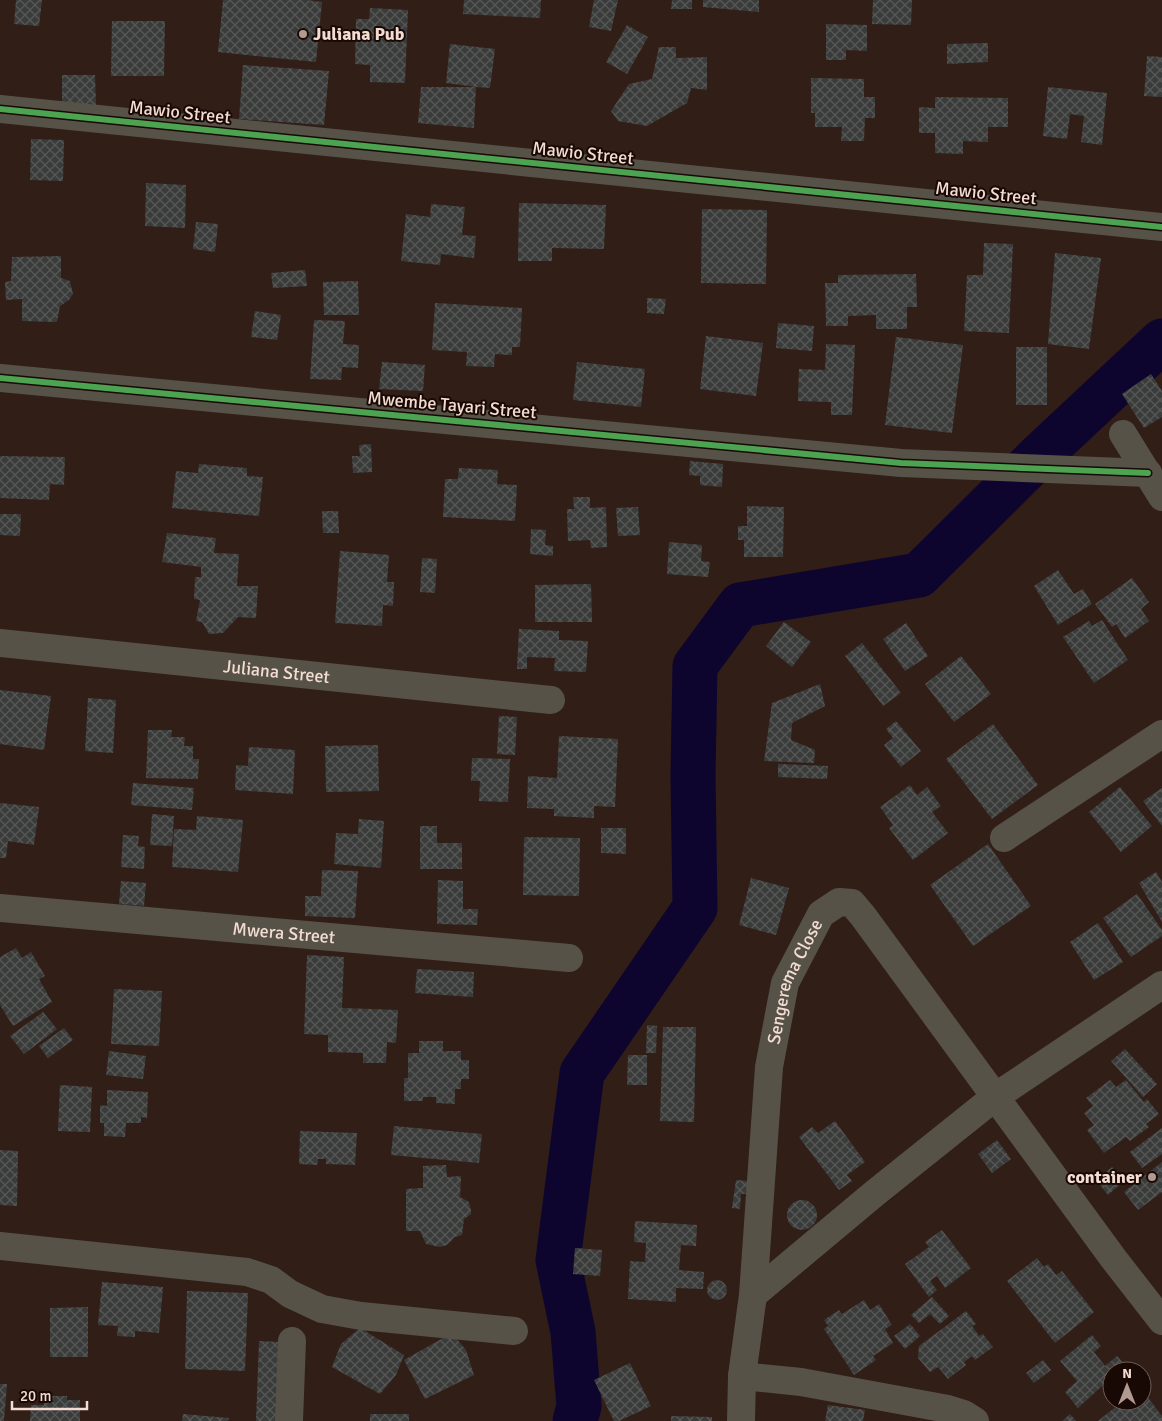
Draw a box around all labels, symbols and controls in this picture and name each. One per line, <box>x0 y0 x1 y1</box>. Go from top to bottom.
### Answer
place label: Juliana Pub <box>313 23 405 45</box>
marker: Juliana Pub <box>297 28 309 40</box>
street label: Mawio Street <box>128 96 232 128</box>
street label: Mawio Street <box>531 137 635 169</box>
street label: Mawio Street <box>934 177 1038 209</box>
street label: Mwembe Tayari Street <box>367 387 537 423</box>
street label: Juliana Street <box>222 655 331 688</box>
street label: Sengerema Close <box>763 916 827 1046</box>
street label: Mwera Street <box>232 917 336 948</box>
place label: container <box>1067 1166 1143 1188</box>
marker: container <box>1146 1171 1158 1183</box>
north arrow <box>1102 1361 1152 1411</box>
text: N <box>1122 1365 1132 1382</box>
scale bar <box>12 1378 88 1410</box>
text: 20 m <box>20 1387 51 1405</box>

